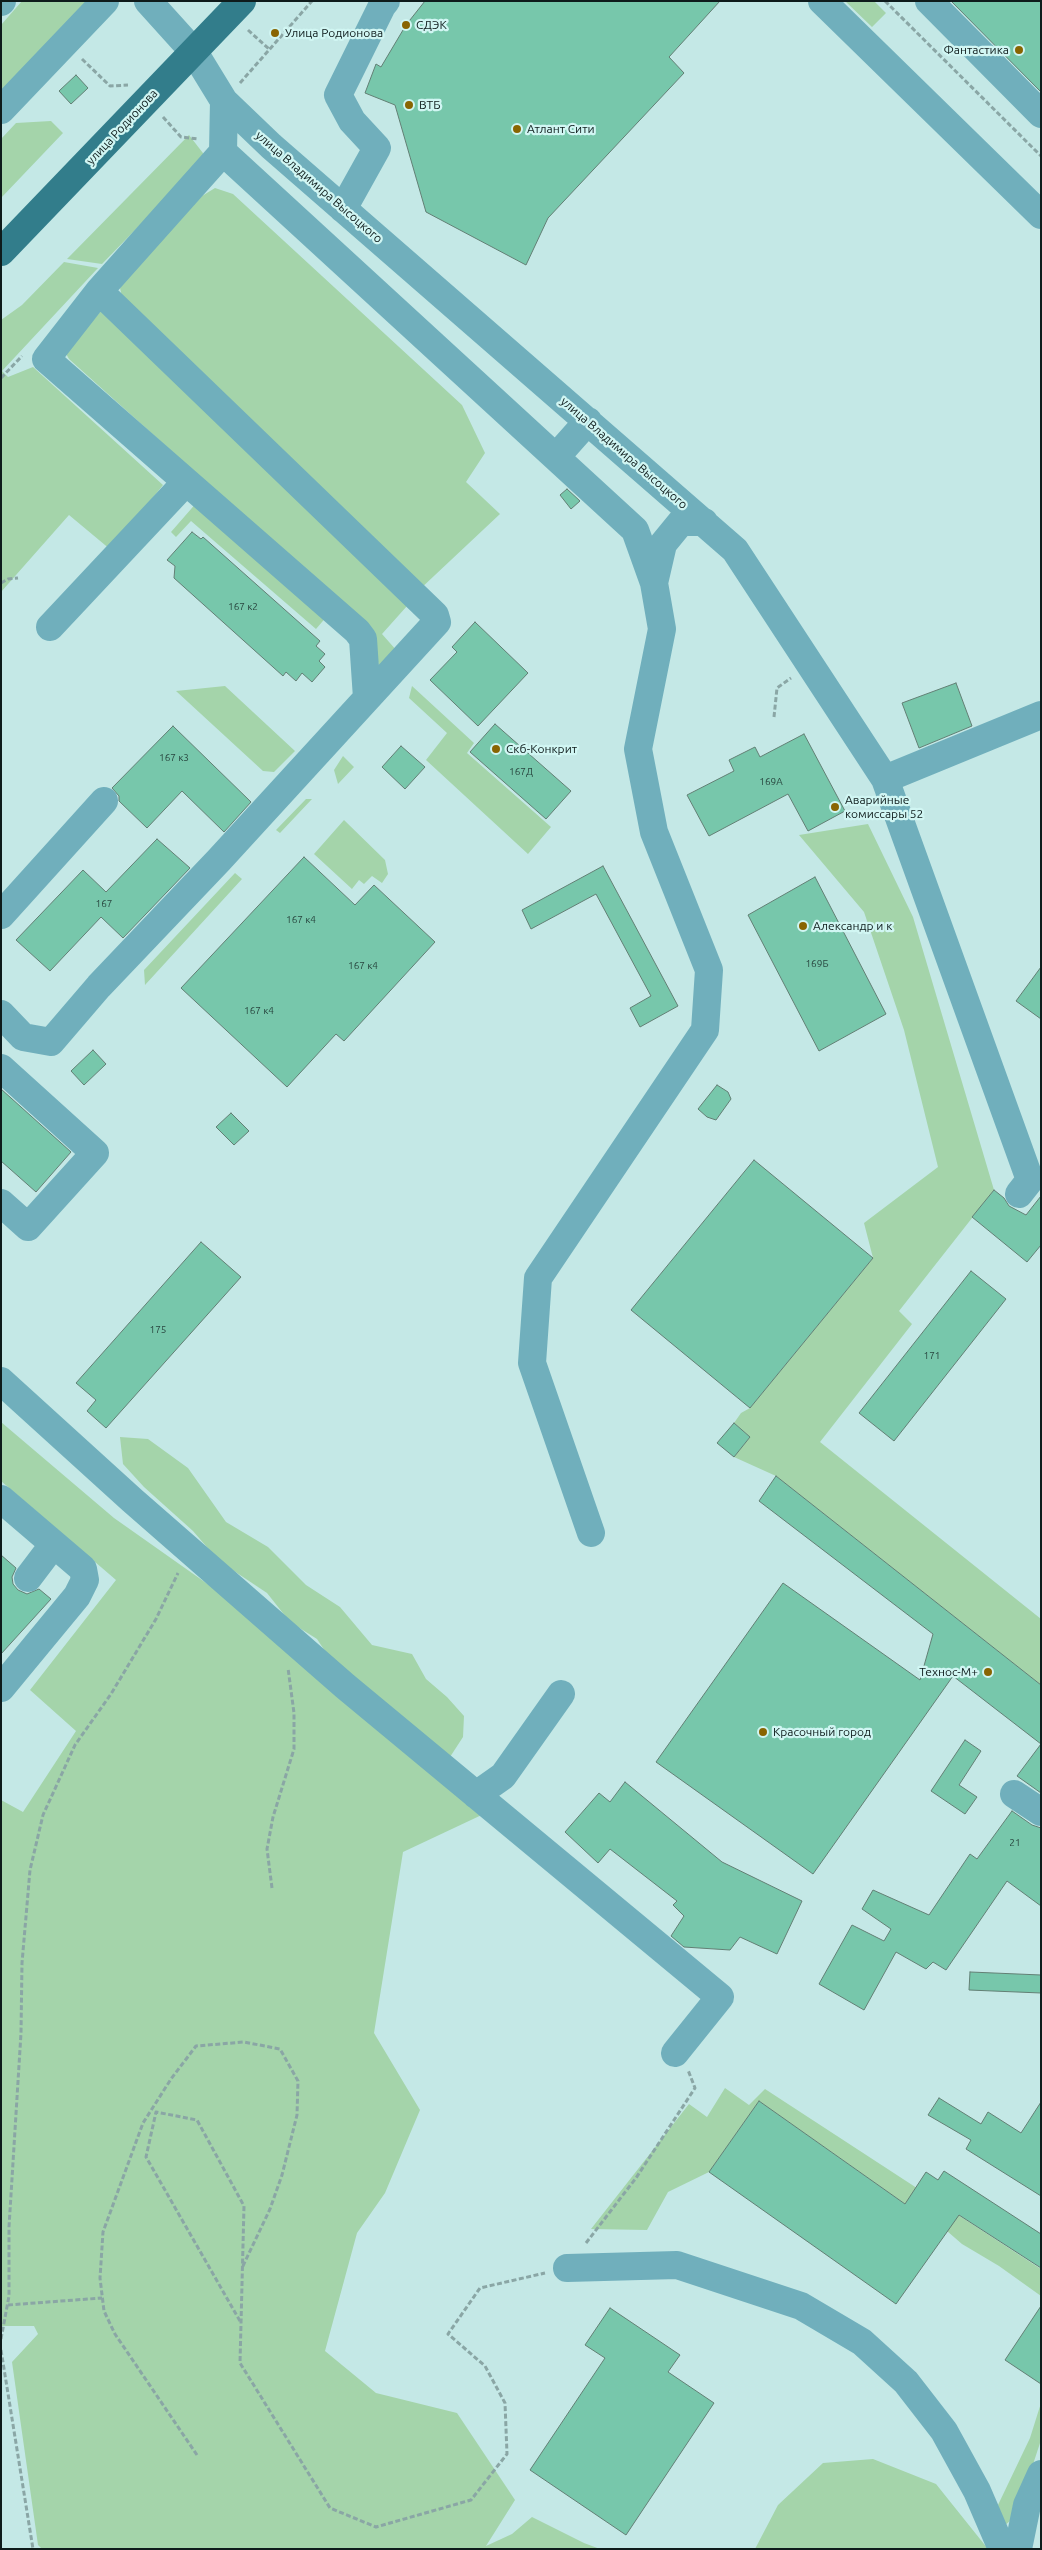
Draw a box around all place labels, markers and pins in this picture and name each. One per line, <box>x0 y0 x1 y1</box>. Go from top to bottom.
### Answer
place label: СДЭК <box>416 18 447 32</box>
marker: СДЭК <box>400 19 412 31</box>
place label: Улица Родионова <box>285 26 383 40</box>
marker: Улица Родионова <box>269 27 281 39</box>
place label: Фантастика <box>944 43 1009 57</box>
marker: Фантастика <box>1013 44 1025 56</box>
place label: ВТБ <box>419 98 441 112</box>
marker: ВТБ <box>403 99 415 111</box>
place label: Атлант Сити <box>527 122 595 136</box>
marker: Атлант Сити <box>511 123 523 135</box>
place label: Скб-Конкрит <box>506 742 577 756</box>
marker: Скб-Конкрит <box>490 743 502 755</box>
place label: Аварийные комиссары 52 <box>845 793 923 821</box>
marker: Аварийные комиссары 52 <box>829 801 841 813</box>
place label: Александр и к <box>813 919 892 933</box>
marker: Александр и к <box>797 920 809 932</box>
place label: Технос-М+ <box>919 1665 978 1679</box>
marker: Технос-М+ <box>982 1666 994 1678</box>
place label: Красочный город <box>773 1725 871 1739</box>
marker: Красочный город <box>757 1726 769 1738</box>

